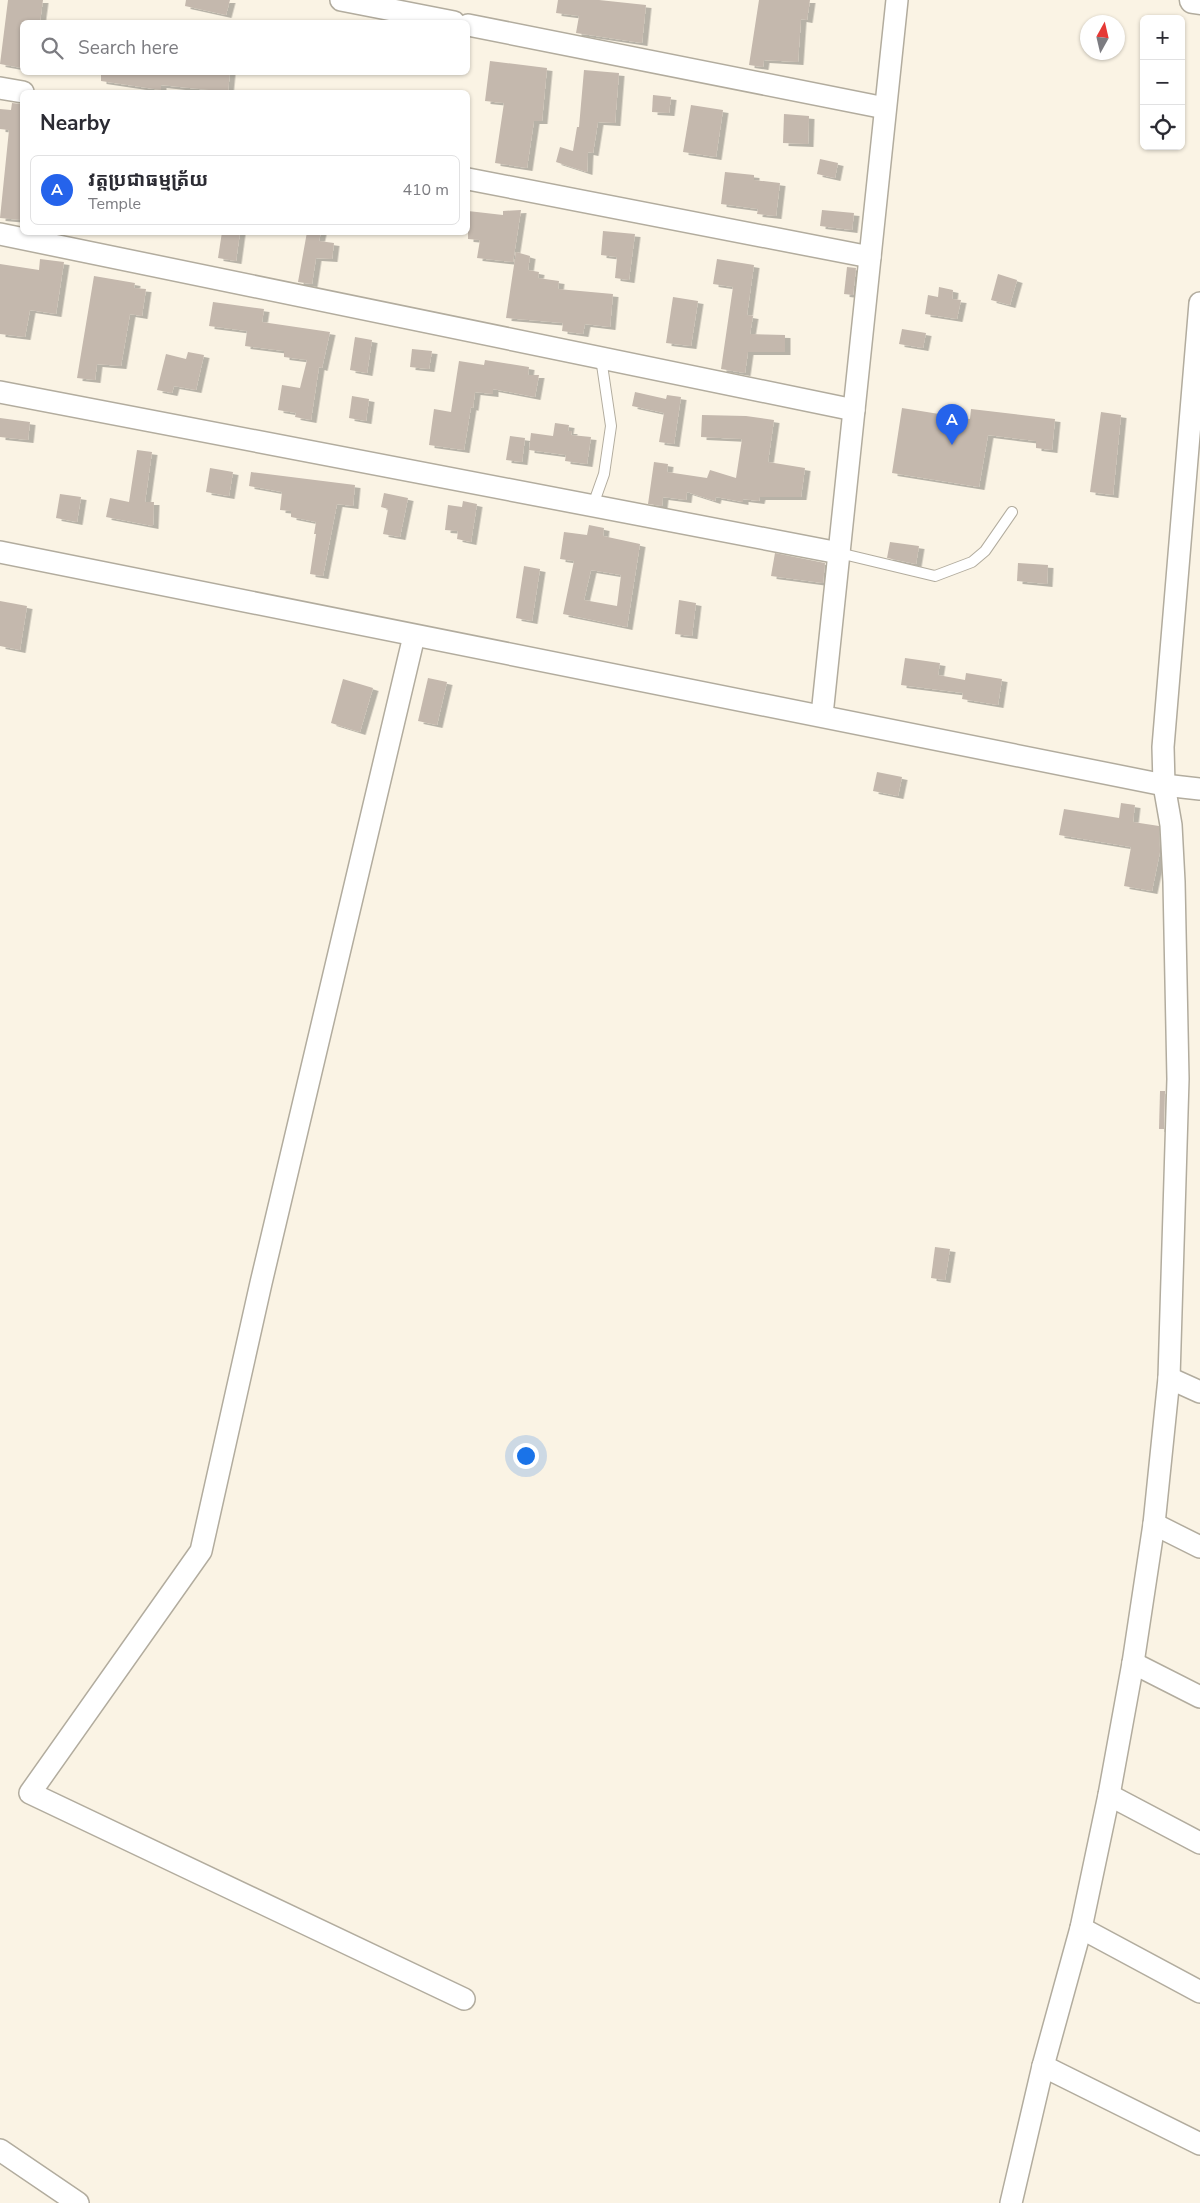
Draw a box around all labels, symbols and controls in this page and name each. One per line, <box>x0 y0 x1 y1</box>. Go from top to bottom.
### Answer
north arrow <box>1080 15 1125 60</box>
map controls <box>1140 15 1185 150</box>
button: + <box>1140 15 1185 60</box>
search box <box>20 20 470 75</box>
icon: search <box>38 34 66 62</box>
text: Search here <box>78 35 179 61</box>
button: − <box>1140 60 1185 105</box>
button: locate <box>1140 105 1185 150</box>
text: Nearby <box>40 109 110 137</box>
text: វត្តប្រជាធម្មត្រ័យ <box>88 167 208 193</box>
text: A <box>51 179 63 201</box>
text: 410 m <box>402 179 449 201</box>
text: Temple <box>88 193 141 215</box>
pin: A <box>936 404 968 445</box>
your location <box>513 1443 539 1469</box>

